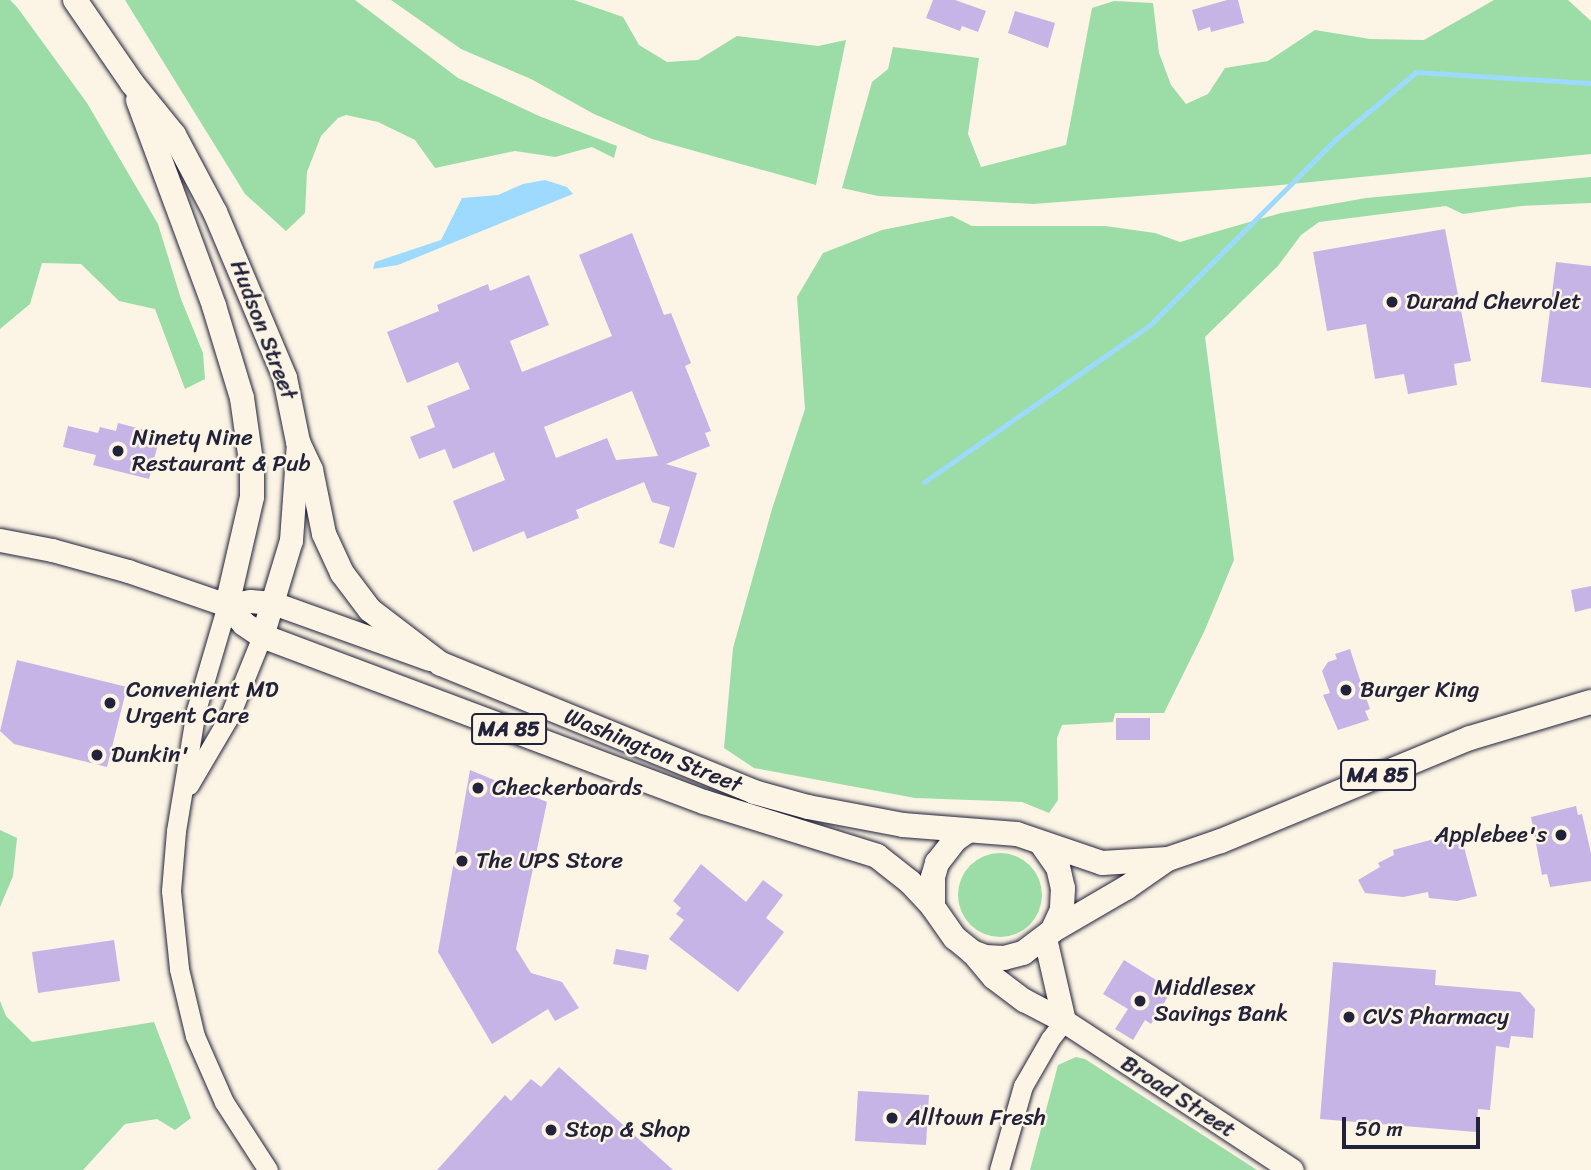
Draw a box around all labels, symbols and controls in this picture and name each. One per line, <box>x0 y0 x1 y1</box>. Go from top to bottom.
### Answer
street label: Hudson Street <box>224 256 302 404</box>
place label: Durand Chevrolet <box>1406 288 1581 316</box>
marker: Durand Chevrolet <box>1384 294 1400 310</box>
place label: Ninety Nine Restaurant & Pub <box>132 424 311 478</box>
marker: Ninety Nine Restaurant & Pub <box>110 443 126 459</box>
place label: Convenient MD Urgent Care <box>126 676 279 730</box>
place label: Burger King <box>1360 676 1479 704</box>
marker: Burger King <box>1338 682 1354 698</box>
marker: Convenient MD Urgent Care <box>100 693 120 713</box>
street label: Washington Street <box>560 703 746 799</box>
road number: MA 85 <box>470 712 548 746</box>
place label: Dunkin' <box>111 741 189 769</box>
marker: Dunkin' <box>89 747 105 763</box>
road number: MA 85 <box>1340 758 1416 792</box>
place label: Checkerboards <box>492 774 643 802</box>
marker: Checkerboards <box>470 780 486 796</box>
place label: Applebee's <box>1435 821 1547 849</box>
marker: Applebee's <box>1553 827 1569 843</box>
place label: The UPS Store <box>476 847 626 875</box>
marker: The UPS Store <box>454 853 470 869</box>
place label: Middlesex Savings Bank <box>1154 974 1288 1028</box>
marker: Middlesex Savings Bank <box>1132 993 1148 1009</box>
place label: CVS Pharmacy <box>1363 1003 1509 1031</box>
marker: CVS Pharmacy <box>1341 1009 1357 1025</box>
street label: Broad Street <box>1115 1049 1241 1145</box>
place label: Alltown Fresh <box>906 1104 1046 1132</box>
scale bar <box>1346 1104 1484 1148</box>
marker: Alltown Fresh <box>884 1110 900 1126</box>
text: 50 m <box>1355 1110 1403 1148</box>
place label: Stop & Shop <box>565 1116 690 1144</box>
marker: Stop & Shop <box>543 1122 559 1138</box>

